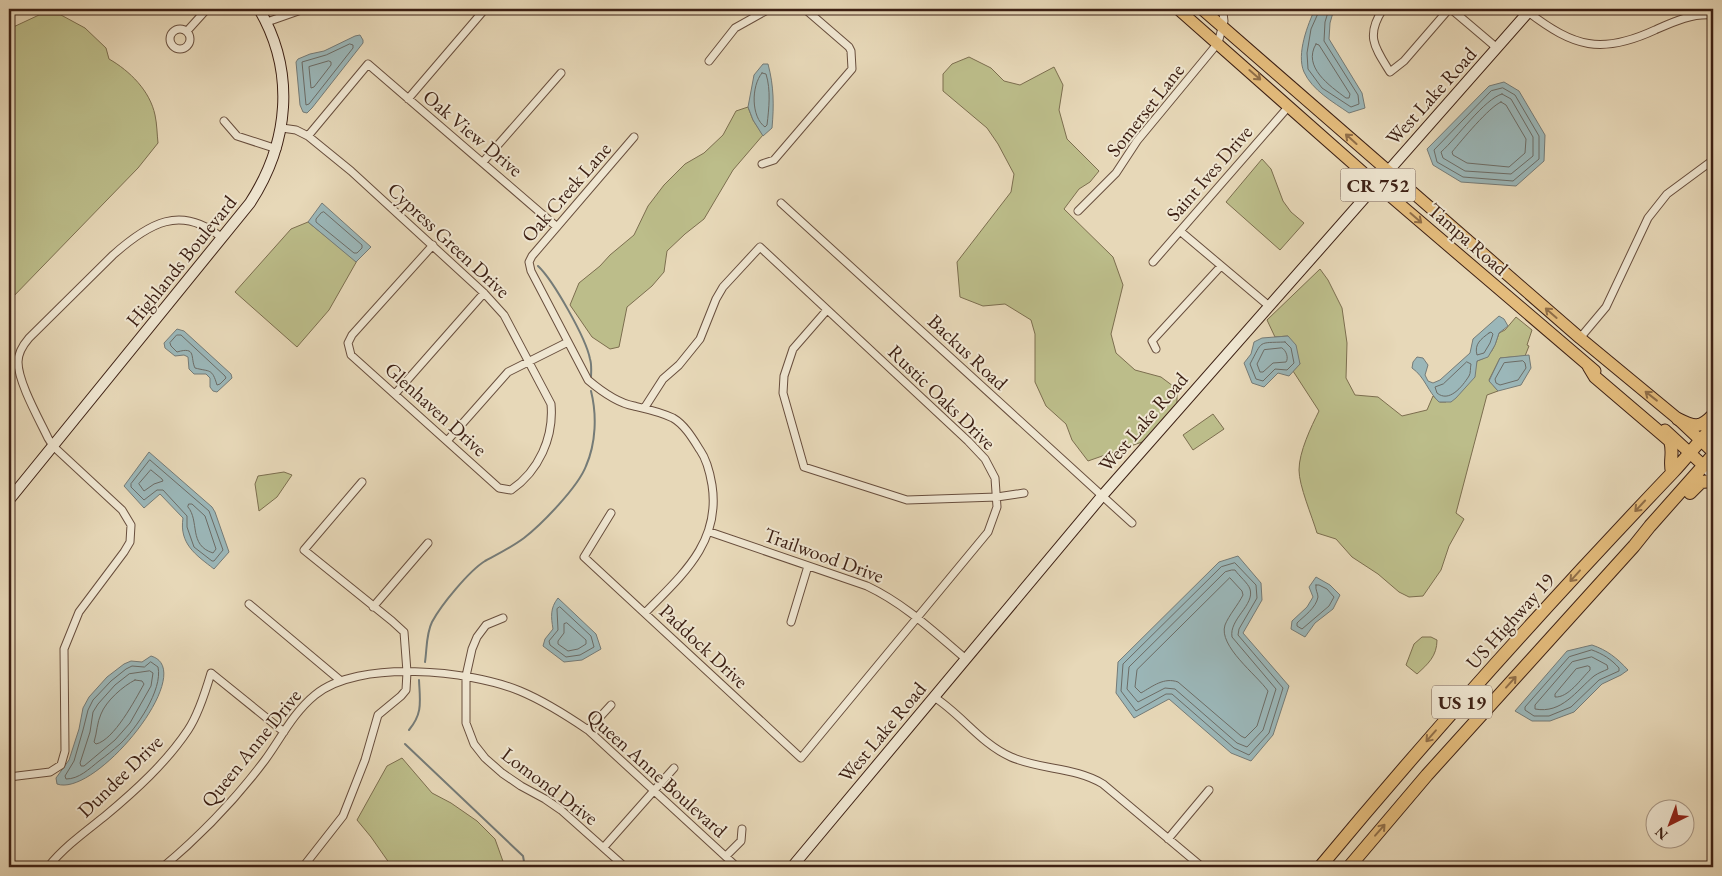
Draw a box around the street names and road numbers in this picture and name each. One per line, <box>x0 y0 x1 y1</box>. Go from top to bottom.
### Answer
street label: West Lake Road <box>1380 41 1483 151</box>
street label: Somerset Lane <box>1100 58 1190 162</box>
street label: Oak View Drive <box>418 84 529 183</box>
street label: Saint Ives Drive <box>1160 119 1258 226</box>
street label: Oak Creek Lane <box>515 136 617 247</box>
road number: CR 752 <box>1340 168 1416 202</box>
street label: Cypress Green Drive <box>382 176 516 304</box>
street label: Highlands Boulevard <box>120 189 243 332</box>
street label: Tampa Road <box>1422 197 1514 282</box>
street label: Backus Road <box>923 308 1014 396</box>
street label: Rustic Oaks Drive <box>882 339 1002 455</box>
street label: Glenhaven Drive <box>379 356 493 462</box>
street label: West Lake Road <box>1093 366 1194 477</box>
street label: Trailwood Drive <box>761 521 888 589</box>
street label: US Highway 19 <box>1460 567 1560 675</box>
street label: Paddock Drive <box>654 598 754 694</box>
street label: West Lake Road <box>832 676 932 788</box>
street label: Queen Anne Drive <box>195 683 307 813</box>
road number: US 19 <box>1432 686 1492 719</box>
street label: Queen Anne Boulevard <box>581 703 733 844</box>
street label: Dundee Drive <box>72 729 168 823</box>
street label: Lomond Drive <box>496 741 604 831</box>

